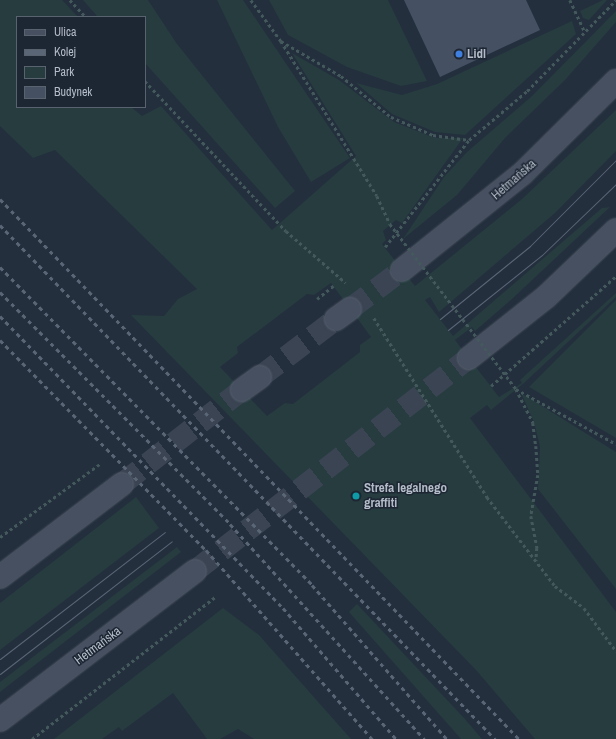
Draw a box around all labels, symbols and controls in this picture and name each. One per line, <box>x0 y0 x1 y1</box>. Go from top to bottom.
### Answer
legend <box>16 16 146 108</box>
text: Ulica <box>54 24 76 40</box>
text: Kolej <box>54 44 76 60</box>
place label: Lidl <box>467 46 486 62</box>
marker: Lidl <box>454 49 464 59</box>
text: Park <box>54 64 74 80</box>
text: Budynek <box>54 84 92 100</box>
street label: Hetmańska <box>489 156 539 204</box>
place label: Strefa legalnego graffiti <box>364 481 447 512</box>
marker: Strefa legalnego graffiti <box>351 491 361 501</box>
street label: Hetmańska <box>72 624 124 668</box>

